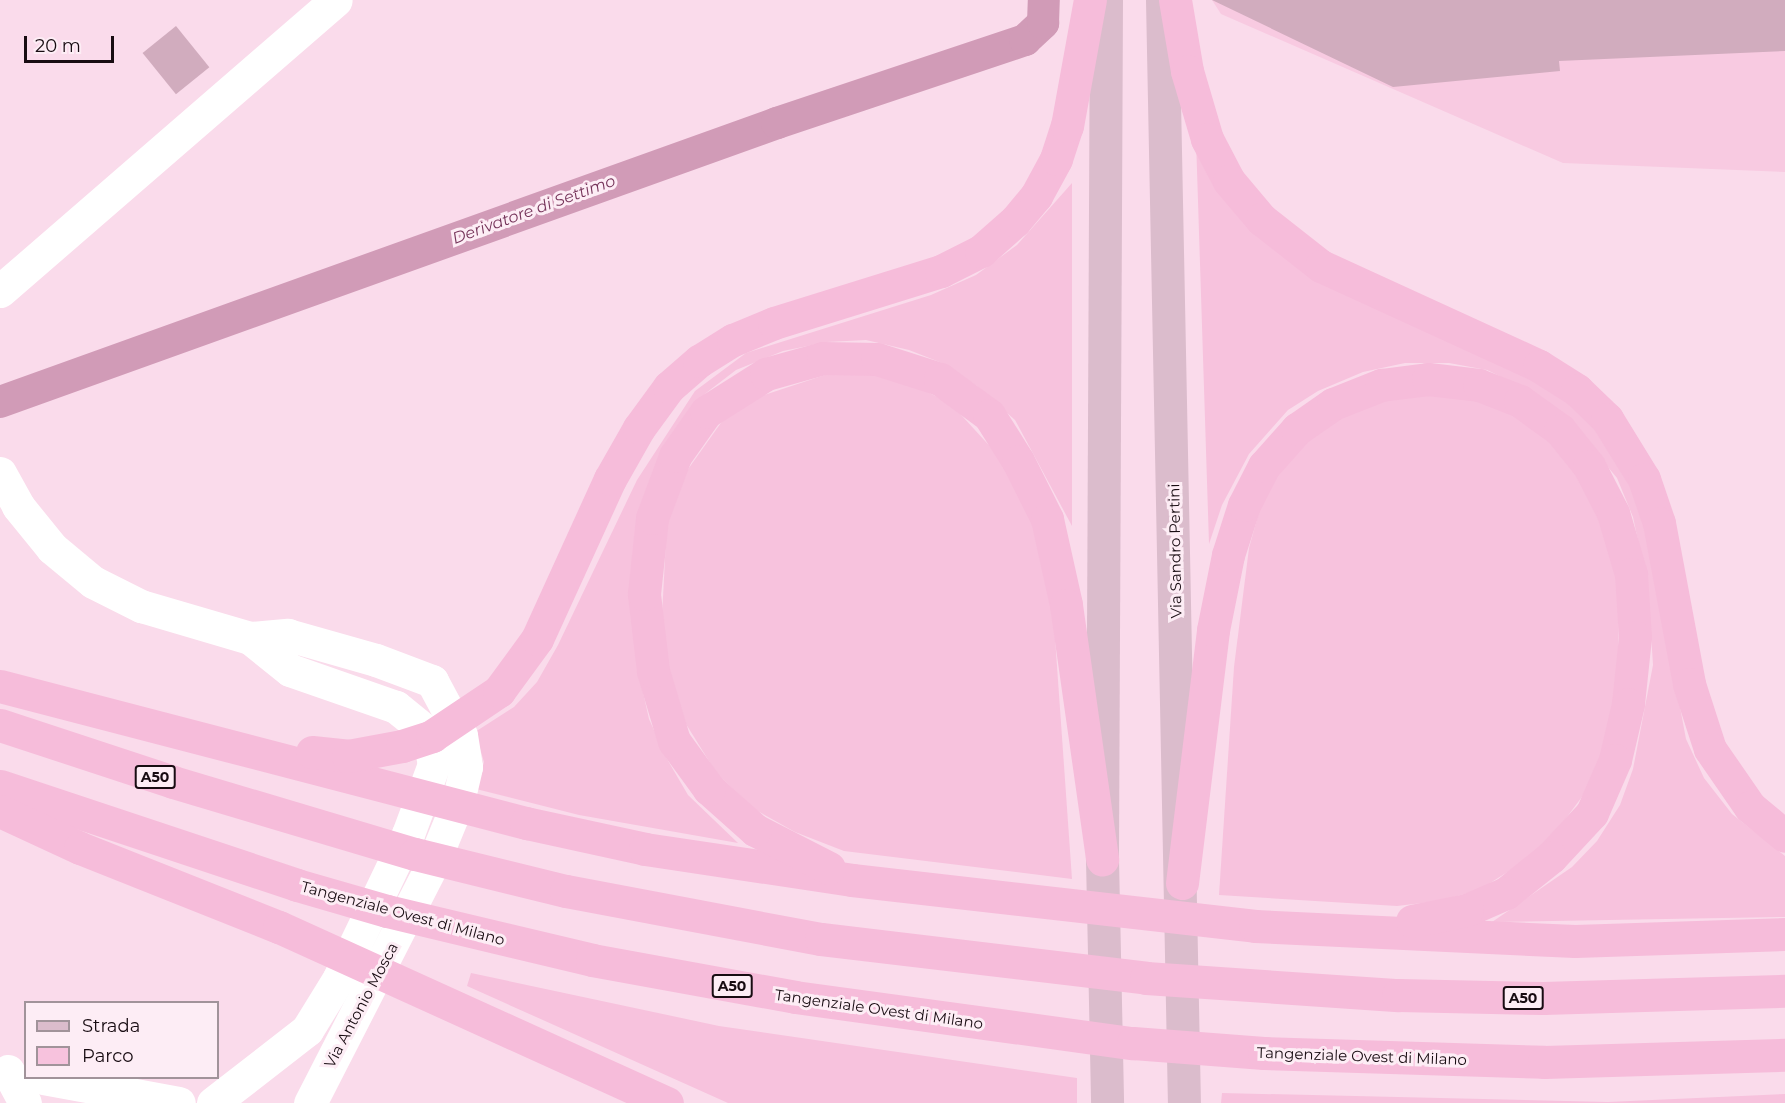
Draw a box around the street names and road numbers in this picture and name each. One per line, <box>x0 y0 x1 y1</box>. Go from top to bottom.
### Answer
street label: Via Sandro Pertini <box>1165 483 1185 619</box>
road number: A50 <box>134 766 176 788</box>
street label: Tangenziale Ovest di Milano <box>299 877 507 949</box>
street label: Via Antonio Mosca <box>320 939 402 1071</box>
road number: A50 <box>711 975 753 997</box>
street label: Tangenziale Ovest di Milano <box>774 985 984 1033</box>
road number: A50 <box>1502 987 1544 1009</box>
street label: Tangenziale Ovest di Milano <box>1257 1043 1467 1069</box>

